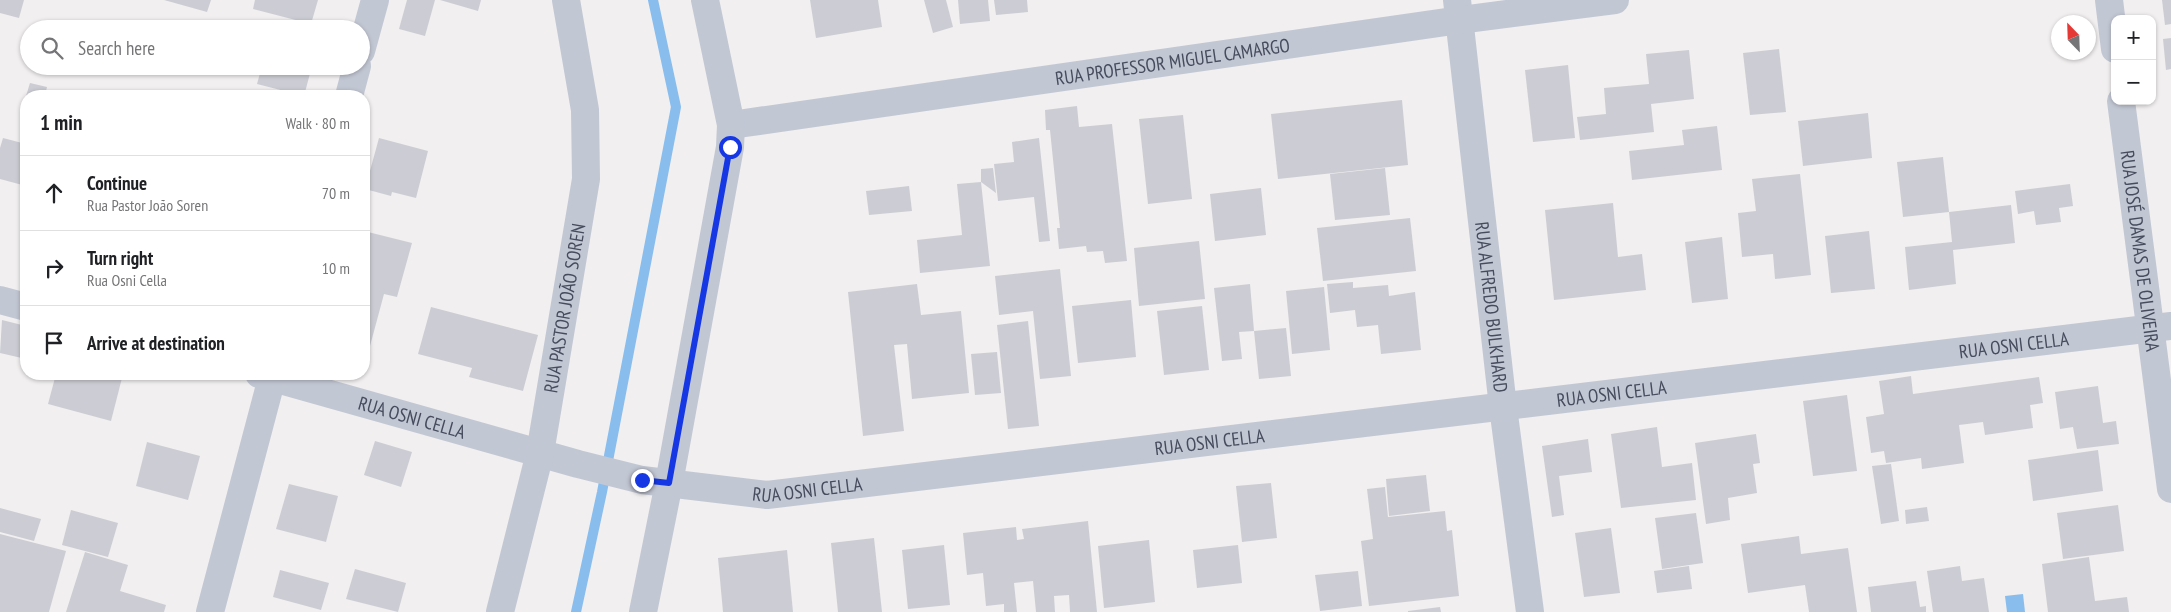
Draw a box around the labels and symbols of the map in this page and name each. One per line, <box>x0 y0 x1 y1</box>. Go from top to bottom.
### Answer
north arrow <box>2051 15 2096 60</box>
street label: RUA PROFESSOR MIGUEL CAMARGO <box>1053 33 1291 90</box>
route start <box>719 136 742 159</box>
street label: RUA JOSÉ DAMAS DE OLIVEIRA <box>2115 149 2165 353</box>
street label: RUA ALFREDO BULKHARD <box>1470 220 1513 394</box>
street label: RUA PASTOR JOÃO SOREN <box>538 222 590 394</box>
street label: RUA OSNI CELLA <box>1957 326 2070 363</box>
street label: RUA OSNI CELLA <box>1555 375 1668 412</box>
street label: RUA OSNI CELLA <box>356 391 468 444</box>
street label: RUA OSNI CELLA <box>1153 423 1266 460</box>
route end <box>631 469 654 492</box>
street label: RUA OSNI CELLA <box>751 472 864 507</box>

